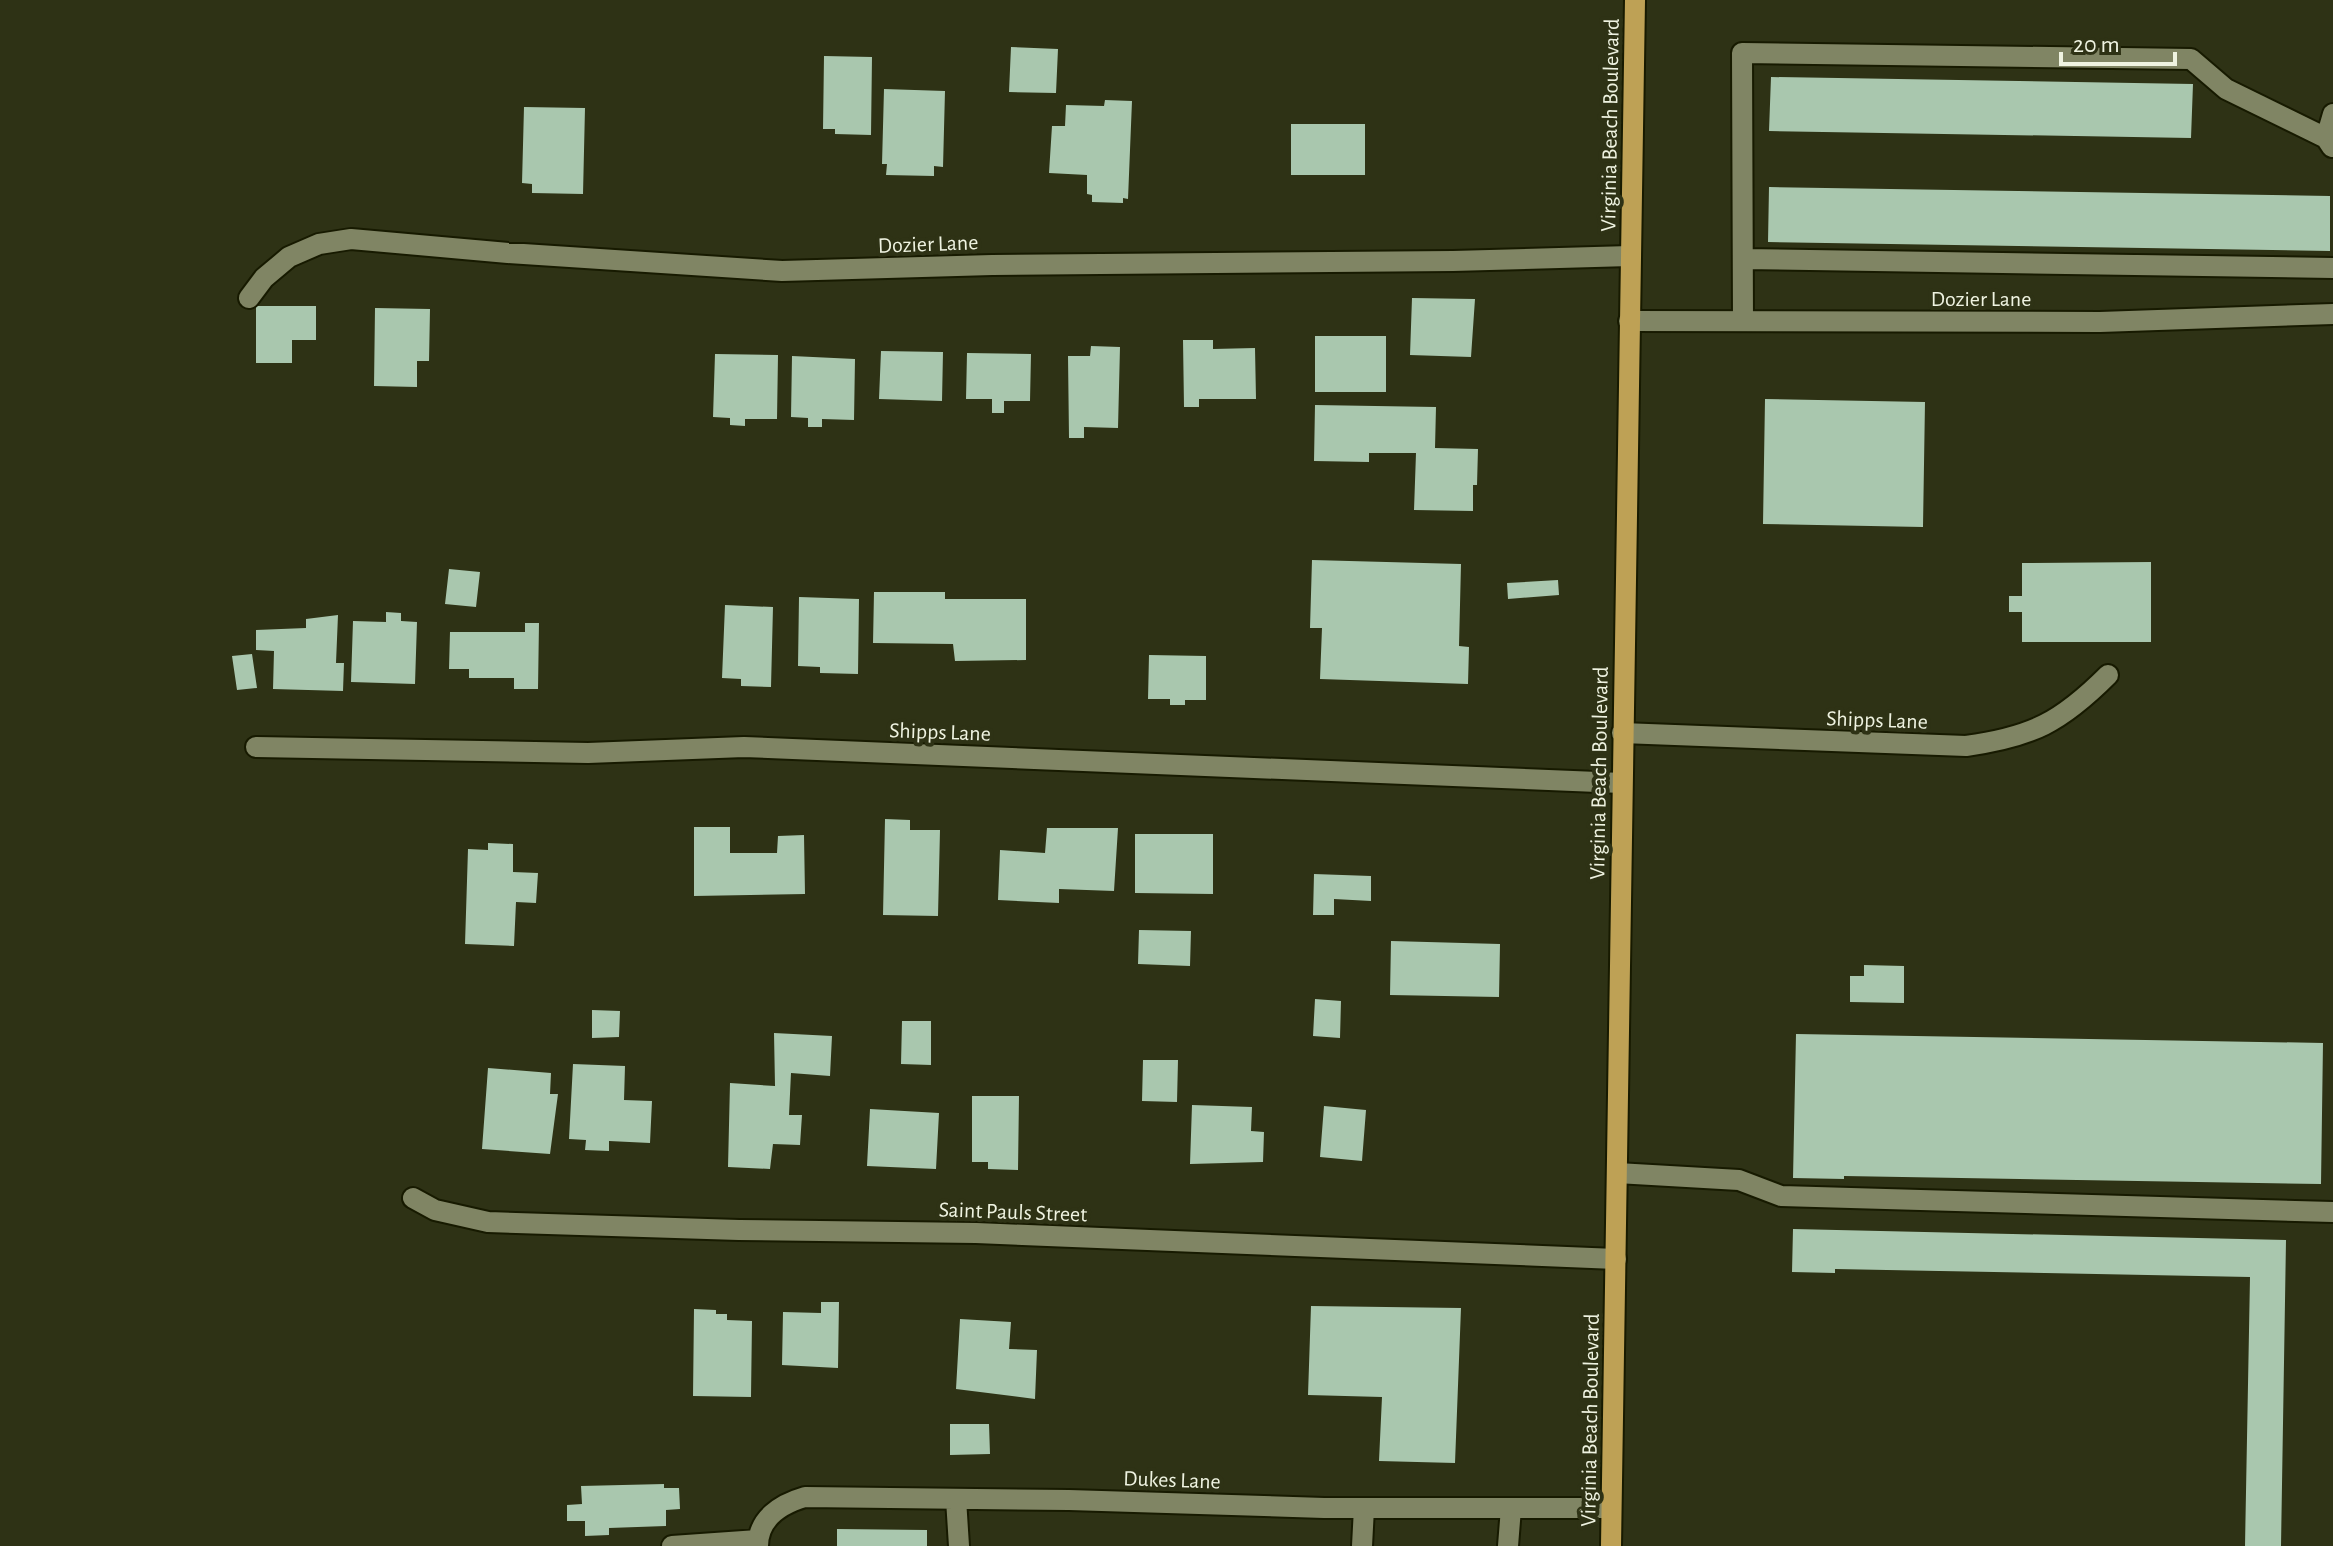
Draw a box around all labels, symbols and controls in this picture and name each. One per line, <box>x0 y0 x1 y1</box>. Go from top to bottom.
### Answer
scale bar <box>2061 16 2175 66</box>
street label: Virginia Beach Boulevard <box>1597 18 1623 232</box>
text: 20 m <box>2073 33 2120 57</box>
street label: Dozier Lane <box>877 231 979 257</box>
street label: Dozier Lane <box>1931 288 2031 310</box>
street label: Virginia Beach Boulevard <box>1586 666 1612 880</box>
street label: Shipps Lane <box>1826 707 1928 733</box>
street label: Shipps Lane <box>889 719 991 745</box>
street label: Saint Pauls Street <box>938 1198 1088 1226</box>
street label: Virginia Beach Boulevard <box>1577 1313 1603 1527</box>
street label: Dukes Lane <box>1123 1467 1221 1493</box>

